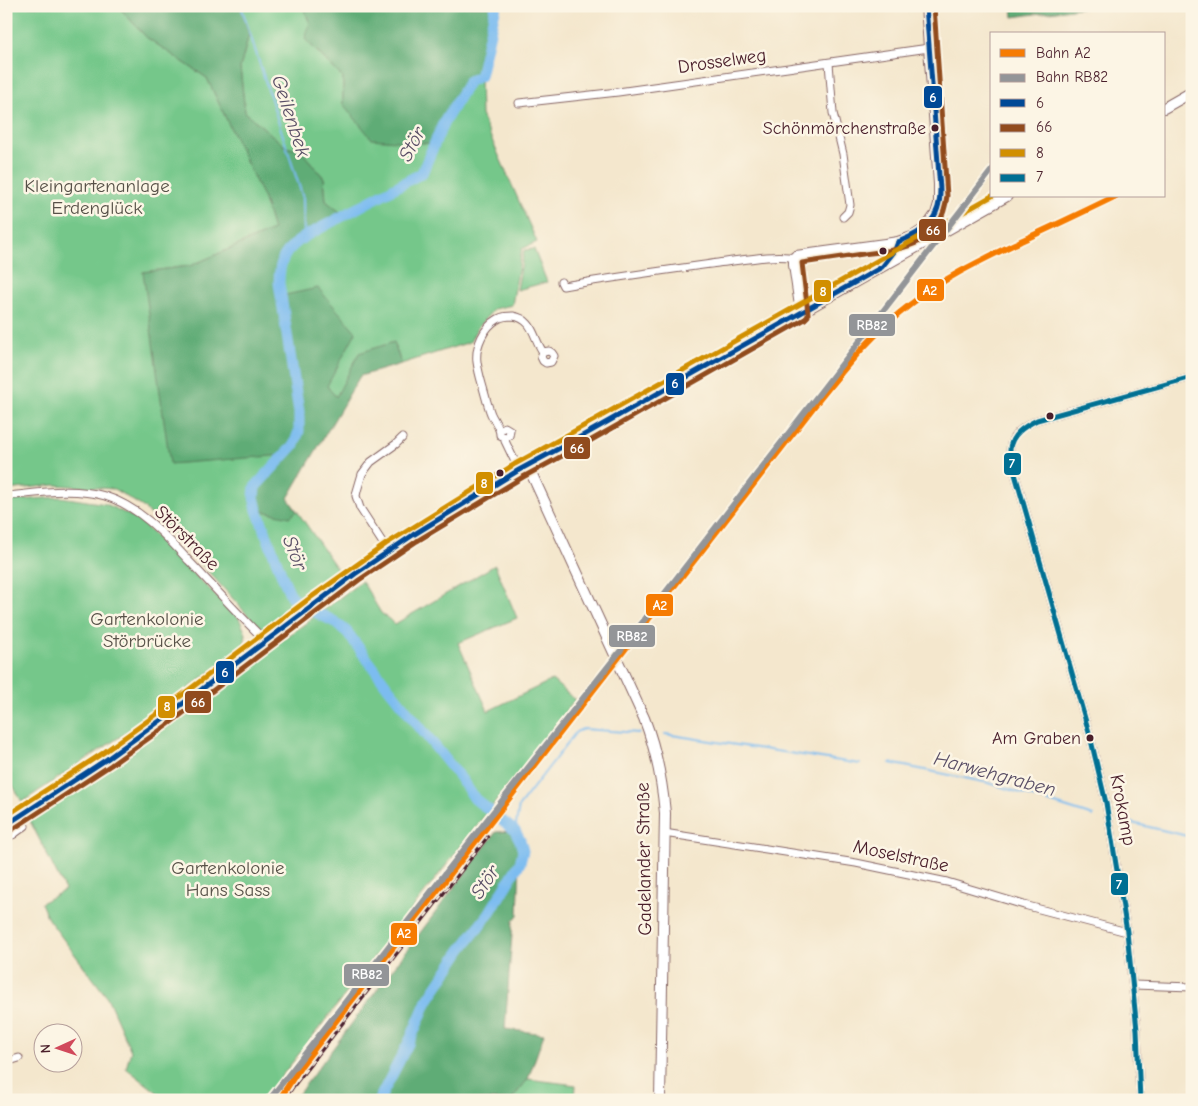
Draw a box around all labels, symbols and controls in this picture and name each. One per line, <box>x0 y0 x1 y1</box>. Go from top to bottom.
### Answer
legend <box>990 32 1166 198</box>
street label: Drosselweg <box>676 44 768 78</box>
text: Bahn A2 <box>1036 44 1091 62</box>
text: Bahn RB82 <box>1036 68 1108 86</box>
water label: Geilenbek <box>267 72 315 160</box>
line badge: 6 <box>923 85 943 109</box>
text: 6 <box>929 89 937 106</box>
text: 6 <box>1036 94 1044 112</box>
place label: Schönmörchenstraße <box>763 118 926 139</box>
text: 66 <box>1036 118 1052 136</box>
water label: Stör <box>394 122 431 165</box>
marker: Schönmörchenstraße <box>930 123 940 133</box>
text: 8 <box>1036 144 1044 162</box>
text: 7 <box>1036 168 1043 186</box>
park label: Kleingartenanlage Erdenglück <box>24 175 170 219</box>
line badge: 66 <box>918 218 947 242</box>
text: 66 <box>926 222 940 239</box>
unlabelled marker <box>878 246 888 256</box>
line badge: A2 <box>916 278 945 302</box>
line badge: 8 <box>813 279 832 303</box>
text: A2 <box>923 282 937 299</box>
text: 8 <box>819 283 827 300</box>
line badge: RB82 <box>848 313 896 337</box>
text: RB82 <box>857 317 887 334</box>
line badge: 6 <box>665 372 685 396</box>
text: 6 <box>671 375 679 392</box>
unlabelled marker <box>1045 411 1055 421</box>
line badge: 66 <box>563 436 591 460</box>
text: 66 <box>570 440 584 457</box>
line badge: 7 <box>1003 452 1022 476</box>
text: 7 <box>1009 455 1016 472</box>
unlabelled marker <box>495 468 505 478</box>
line badge: 8 <box>475 471 494 495</box>
text: 8 <box>480 475 488 492</box>
street label: Störstraße <box>150 501 224 575</box>
water label: Stör <box>278 532 312 575</box>
line badge: A2 <box>645 593 674 617</box>
text: A2 <box>653 597 667 614</box>
park label: Gartenkolonie Störbrücke <box>90 608 204 652</box>
line badge: RB82 <box>608 624 656 648</box>
text: RB82 <box>617 628 647 645</box>
line badge: 6 <box>215 660 235 684</box>
text: 6 <box>221 664 229 681</box>
line badge: 66 <box>184 690 212 714</box>
text: 66 <box>191 694 205 711</box>
line badge: 8 <box>157 695 176 719</box>
text: 8 <box>163 698 171 715</box>
place label: Am Graben <box>992 728 1081 749</box>
marker: Am Graben <box>1085 733 1095 743</box>
water label: Harwehgraben <box>932 747 1058 801</box>
street label: Krokamp <box>1105 772 1141 848</box>
street label: Gadelander Straße <box>632 782 656 936</box>
street label: Moselstraße <box>851 835 951 877</box>
park label: Gartenkolonie Hans Sass <box>171 857 285 901</box>
water label: Stör <box>466 860 505 903</box>
line badge: 7 <box>1110 872 1129 896</box>
text: 7 <box>1116 876 1123 893</box>
line badge: A2 <box>390 922 418 946</box>
text: A2 <box>397 925 411 942</box>
line badge: RB82 <box>343 963 390 987</box>
text: RB82 <box>352 966 382 983</box>
north arrow <box>32 1024 82 1074</box>
text: N <box>37 1044 54 1054</box>

